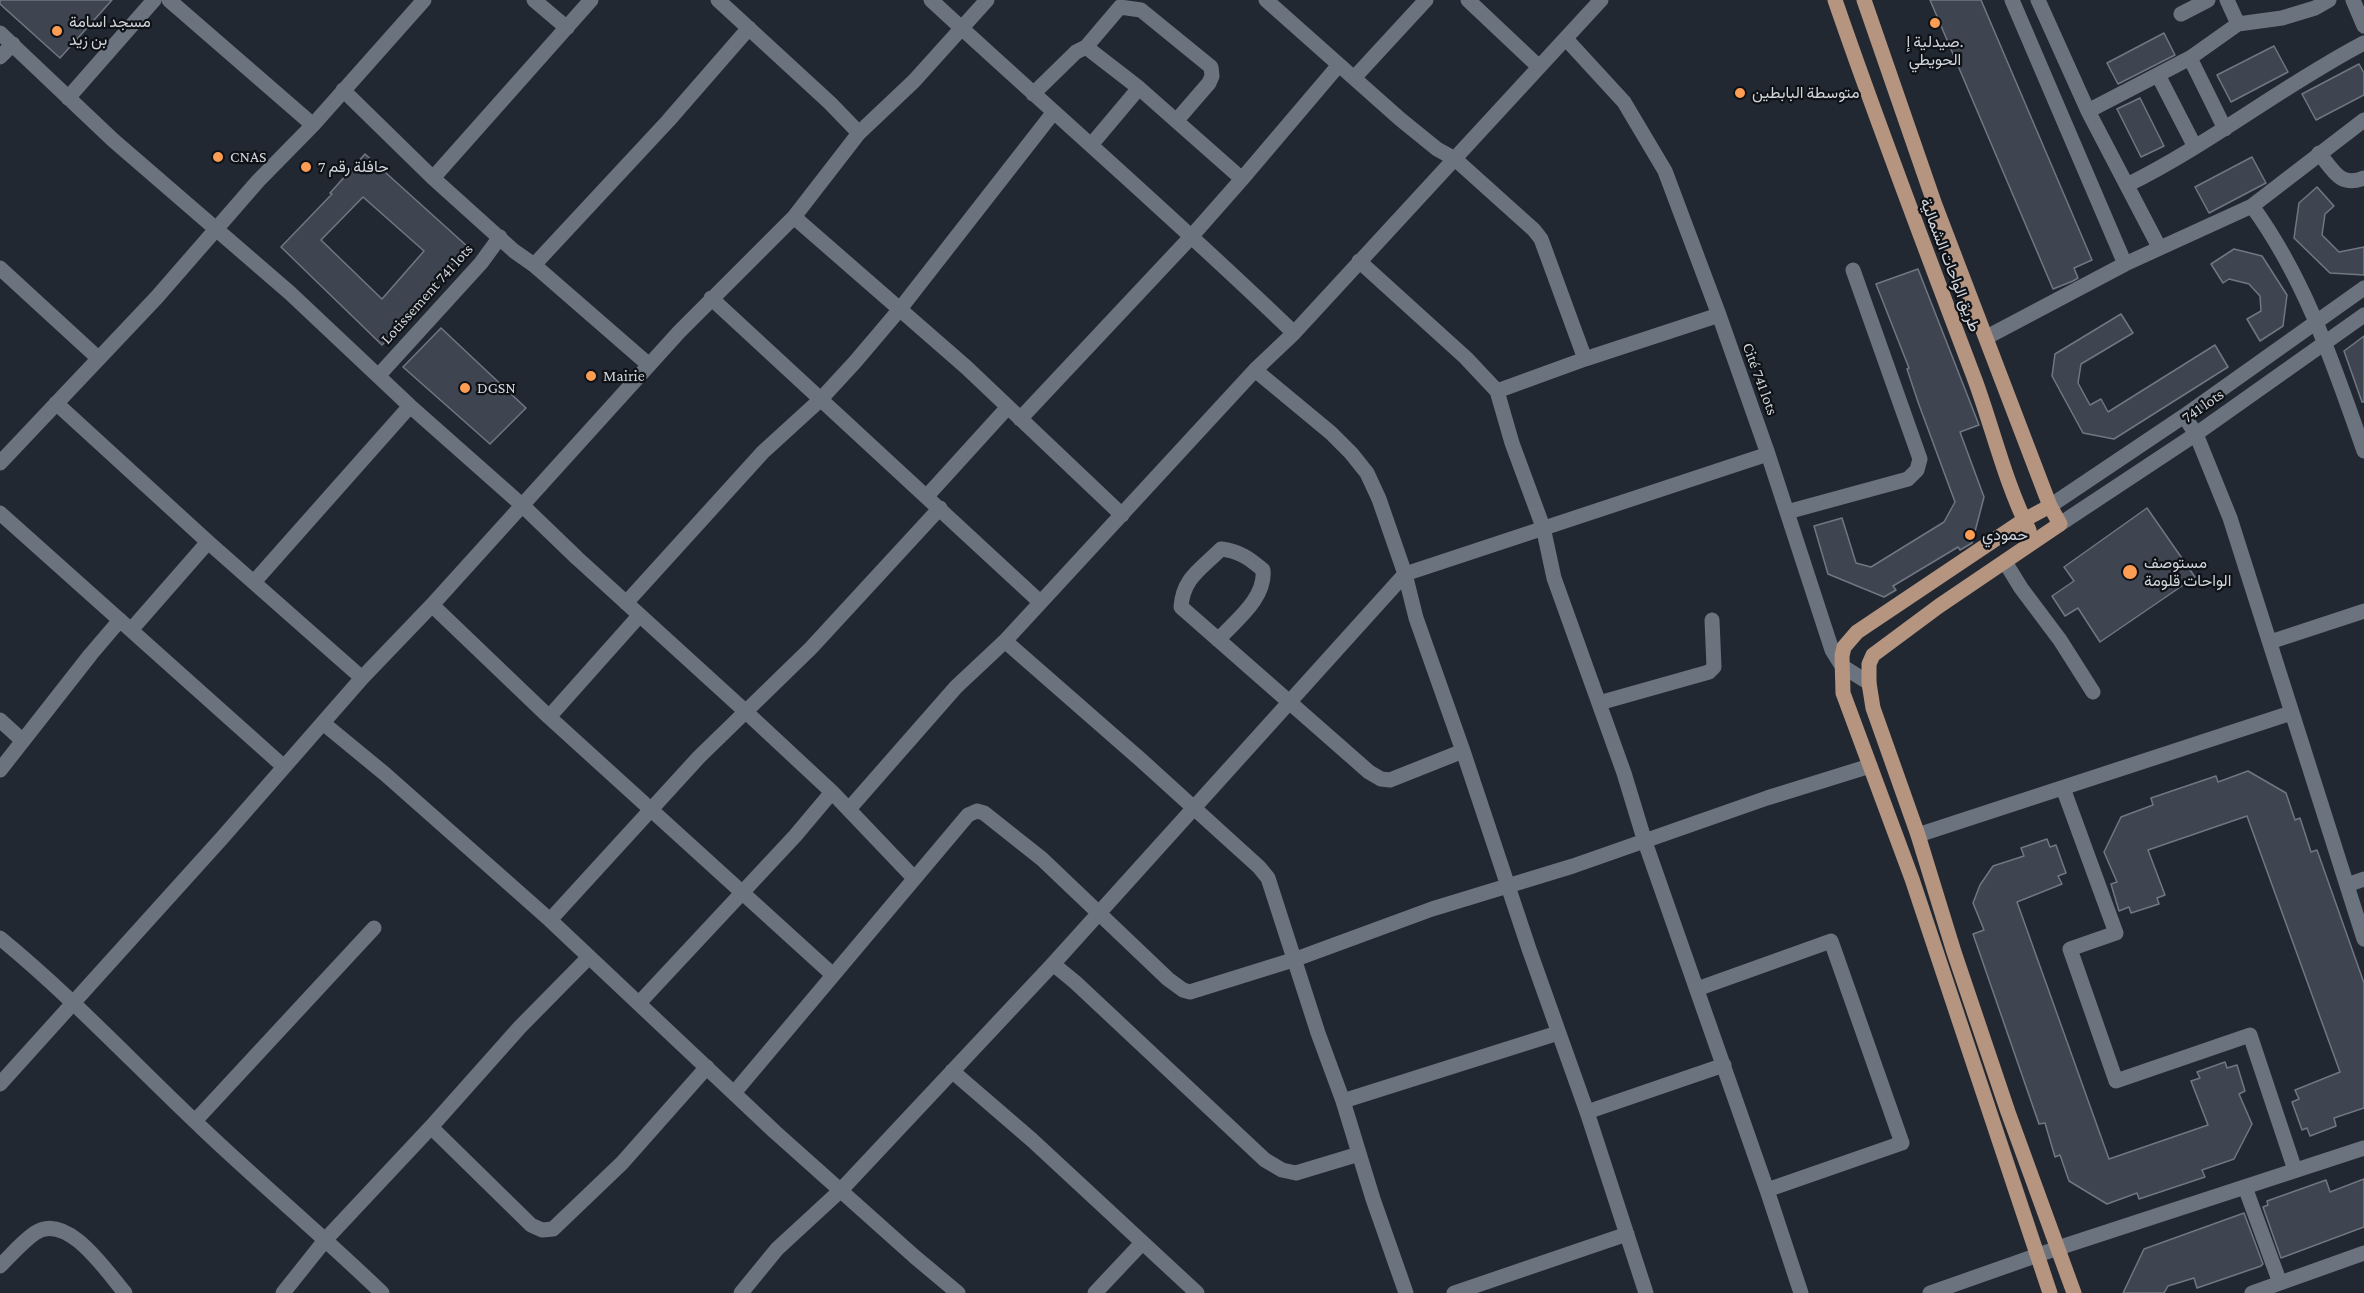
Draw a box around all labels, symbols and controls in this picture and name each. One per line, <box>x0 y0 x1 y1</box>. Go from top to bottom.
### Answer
place label: مسجد اسامة بن زيد <box>69 12 151 50</box>
marker: صيدلية إ. الحويطي <box>1928 16 1942 30</box>
marker: مسجد اسامة بن زيد <box>50 24 64 38</box>
place label: صيدلية إ. الحويطي <box>1907 32 1963 70</box>
place label: متوسطة البابطين <box>1752 83 1860 103</box>
marker: متوسطة البابطين <box>1733 86 1747 100</box>
place label: CNAS <box>230 147 266 167</box>
marker: CNAS <box>211 150 225 164</box>
place label: حافلة رقم 7 <box>318 157 389 177</box>
marker: حافلة رقم 7 <box>299 160 313 174</box>
street label: طريق الواحات الشمالية <box>1916 195 1984 335</box>
street label: Lotissement 741 lots <box>377 240 477 348</box>
street label: Cité 741 lots <box>1738 340 1782 418</box>
place label: Mairie <box>603 366 645 386</box>
marker: Mairie <box>584 369 598 383</box>
place label: DGSN <box>477 378 516 398</box>
marker: DGSN <box>458 381 472 395</box>
street label: 741 lots <box>2178 385 2228 427</box>
place label: حمودي <box>1982 525 2028 545</box>
marker: حمودي <box>1963 528 1977 542</box>
place label: مستوصف الواحات قلومة <box>2144 553 2231 591</box>
marker: مستوصف الواحات قلومة <box>2121 563 2139 581</box>

